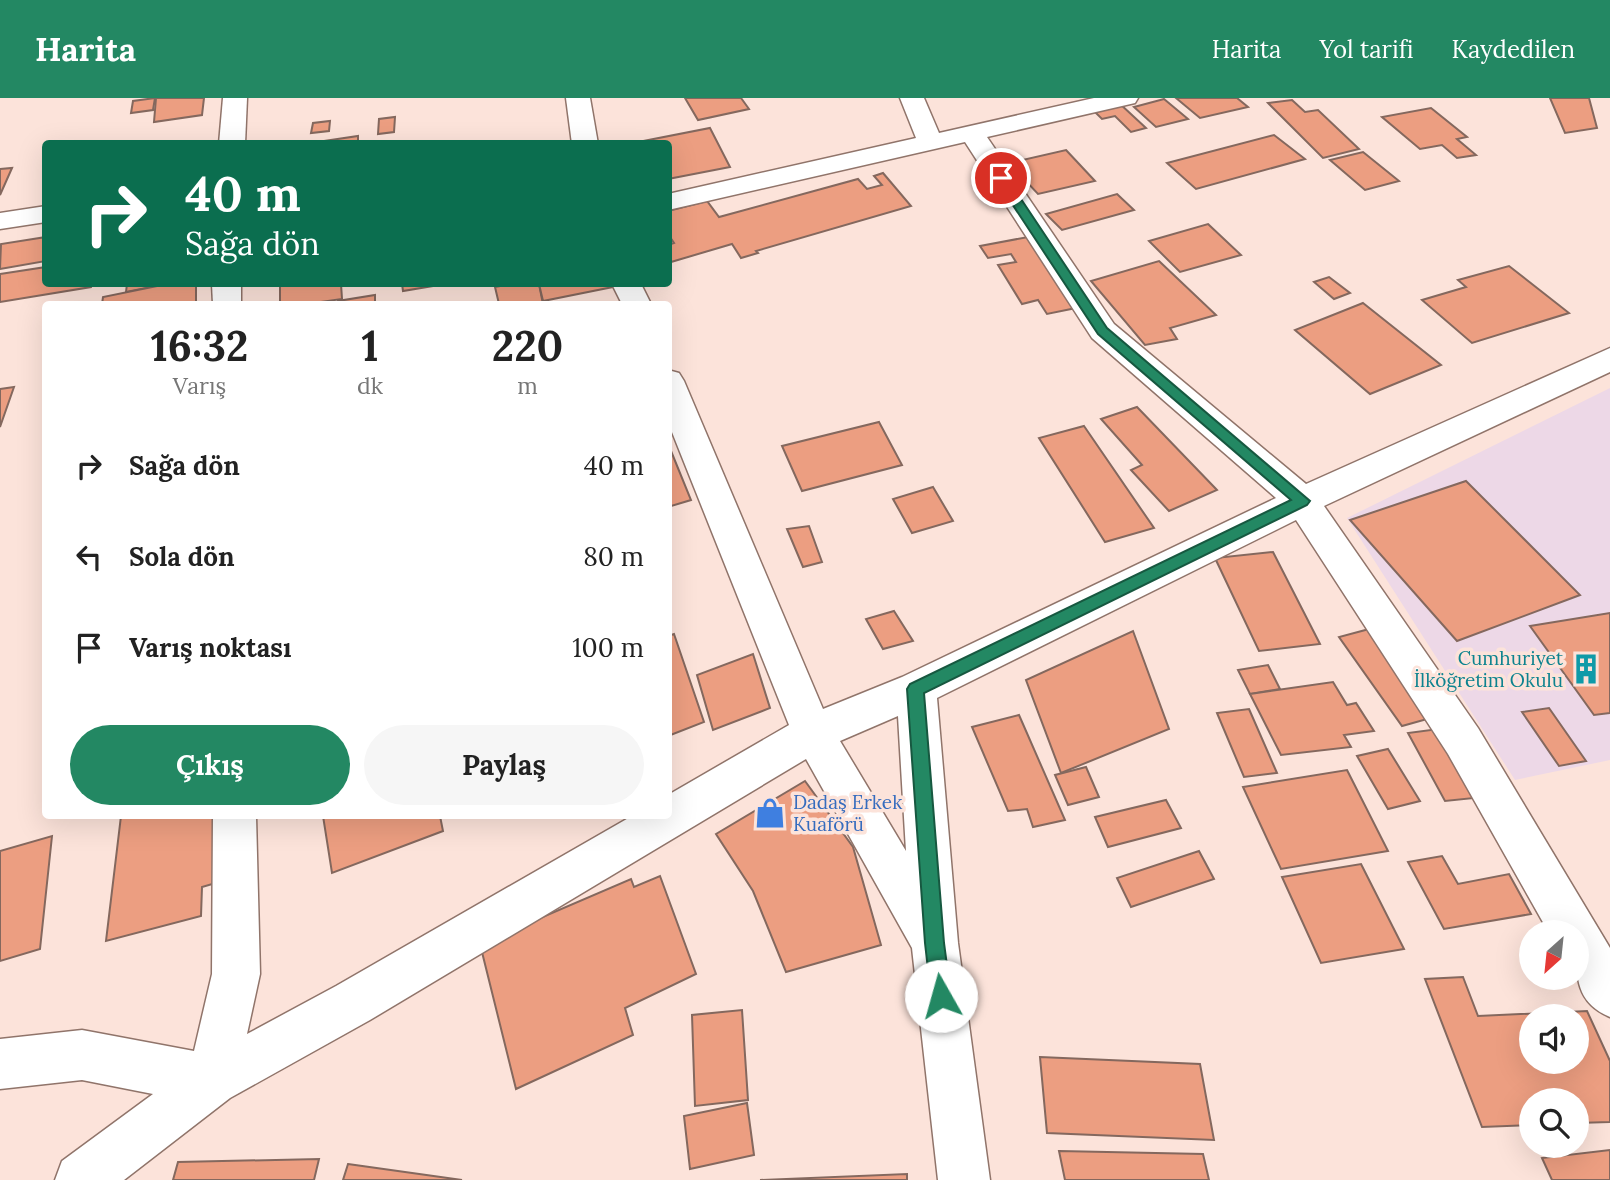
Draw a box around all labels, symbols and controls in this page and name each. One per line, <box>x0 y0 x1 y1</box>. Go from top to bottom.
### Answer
text: Harita <box>35 28 136 70</box>
text: Harita <box>1212 34 1281 65</box>
text: Yol tarifi <box>1319 34 1414 65</box>
text: Kaydedilen <box>1452 34 1575 65</box>
pin <box>971 148 1031 208</box>
icon: arrive <box>982 159 1020 197</box>
text: 40 m <box>185 162 301 224</box>
icon: right <box>70 168 161 259</box>
text: Sağa dön <box>185 223 320 264</box>
text: 16:32 <box>151 319 248 373</box>
text: 1 <box>362 319 379 373</box>
text: 220 <box>492 319 563 373</box>
text: Varış <box>173 371 226 400</box>
text: dk <box>357 371 383 400</box>
text: m <box>517 371 538 400</box>
icon: right <box>70 447 108 485</box>
text: Sağa dön <box>129 449 240 482</box>
text: 40 m <box>584 449 644 482</box>
icon: left <box>70 538 108 576</box>
text: Sola dön <box>129 540 235 573</box>
text: 80 m <box>583 540 644 573</box>
icon: arrive <box>70 629 108 667</box>
text: Varış noktası <box>129 631 291 664</box>
text: 100 m <box>572 631 644 664</box>
place label: Cumhuriyet İlköğretim Okulu <box>1414 646 1564 692</box>
building icon: Cumhuriyet İlköğretim Okulu <box>1569 652 1603 686</box>
button: Çıkış <box>70 725 350 805</box>
button: Paylaş <box>364 725 644 805</box>
place label: Dadaş Erkek Kuaförü <box>793 790 903 836</box>
shop icon: Dadaş Erkek Kuaförü <box>753 796 787 830</box>
north arrow <box>1519 920 1589 990</box>
map controls <box>1519 920 1589 1158</box>
position arrow <box>904 959 978 1033</box>
button: sound <box>1519 1004 1589 1074</box>
button: search <box>1519 1088 1589 1158</box>

